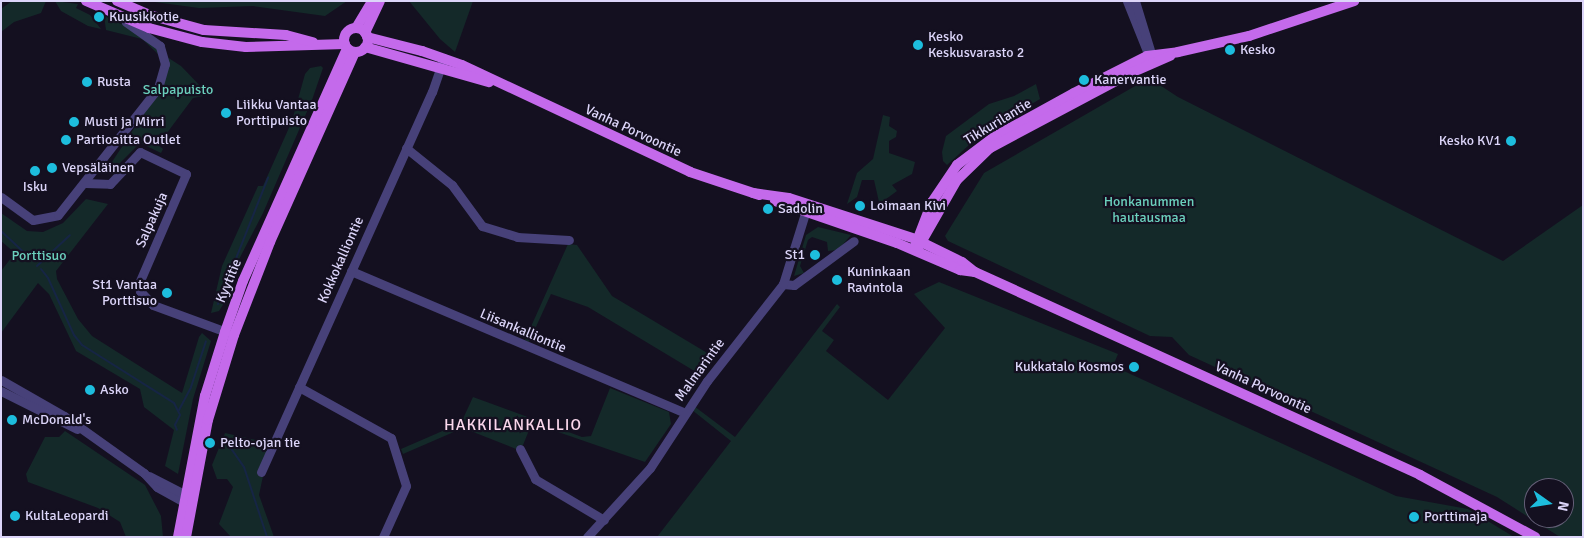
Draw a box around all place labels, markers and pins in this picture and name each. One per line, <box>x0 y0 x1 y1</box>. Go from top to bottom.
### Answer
place label: Kuusikkotie <box>109 9 179 25</box>
marker: Kuusikkotie <box>93 11 105 23</box>
place label: Kesko Keskusvarasto 2 <box>928 29 1024 62</box>
marker: Kesko Keskusvarasto 2 <box>912 39 924 51</box>
place label: Kesko <box>1240 42 1275 58</box>
marker: Kesko <box>1224 44 1236 56</box>
place label: Kanervantie <box>1094 72 1167 88</box>
place label: Rusta <box>97 74 131 90</box>
marker: Kanervantie <box>1078 74 1090 86</box>
marker: Rusta <box>81 76 93 88</box>
place label: Liikku Vantaa Porttipuisto <box>236 97 317 130</box>
marker: Liikku Vantaa Porttipuisto <box>220 107 232 119</box>
place label: Musti ja Mirri <box>84 114 164 130</box>
marker: Musti ja Mirri <box>68 116 80 128</box>
place label: Partioaitta Outlet <box>76 132 181 148</box>
place label: Kesko KV1 <box>1439 133 1501 149</box>
marker: Partioaitta Outlet <box>60 134 72 146</box>
marker: Kesko KV1 <box>1505 135 1517 147</box>
place label: Vepsäläinen <box>62 160 134 176</box>
marker: Vepsäläinen <box>46 162 58 174</box>
marker: Isku <box>29 165 41 177</box>
place label: Isku <box>23 179 47 195</box>
place label: Loimaan Kivi <box>870 198 946 214</box>
marker: Loimaan Kivi <box>854 200 866 212</box>
place label: Sadolin <box>778 201 823 217</box>
marker: Sadolin <box>762 203 774 215</box>
place label: St1 <box>785 247 805 263</box>
marker: St1 <box>809 249 821 261</box>
place label: Kuninkaan Ravintola <box>847 264 911 296</box>
marker: Kuninkaan Ravintola <box>831 274 843 286</box>
place label: St1 Vantaa Porttisuo <box>92 277 157 310</box>
marker: St1 Vantaa Porttisuo <box>161 287 173 299</box>
place label: Kukkatalo Kosmos <box>1015 359 1124 375</box>
marker: Kukkatalo Kosmos <box>1128 361 1140 373</box>
place label: Asko <box>100 382 129 398</box>
marker: Asko <box>84 384 96 396</box>
place label: McDonald's <box>22 412 91 428</box>
marker: McDonald's <box>6 414 18 426</box>
place label: Pelto-ojan tie <box>220 435 300 451</box>
marker: Pelto-ojan tie <box>204 437 216 449</box>
place label: KultaLeopardi <box>25 508 109 524</box>
place label: Porttimaja <box>1424 509 1487 525</box>
marker: KultaLeopardi <box>9 510 21 522</box>
marker: Porttimaja <box>1408 511 1420 523</box>

